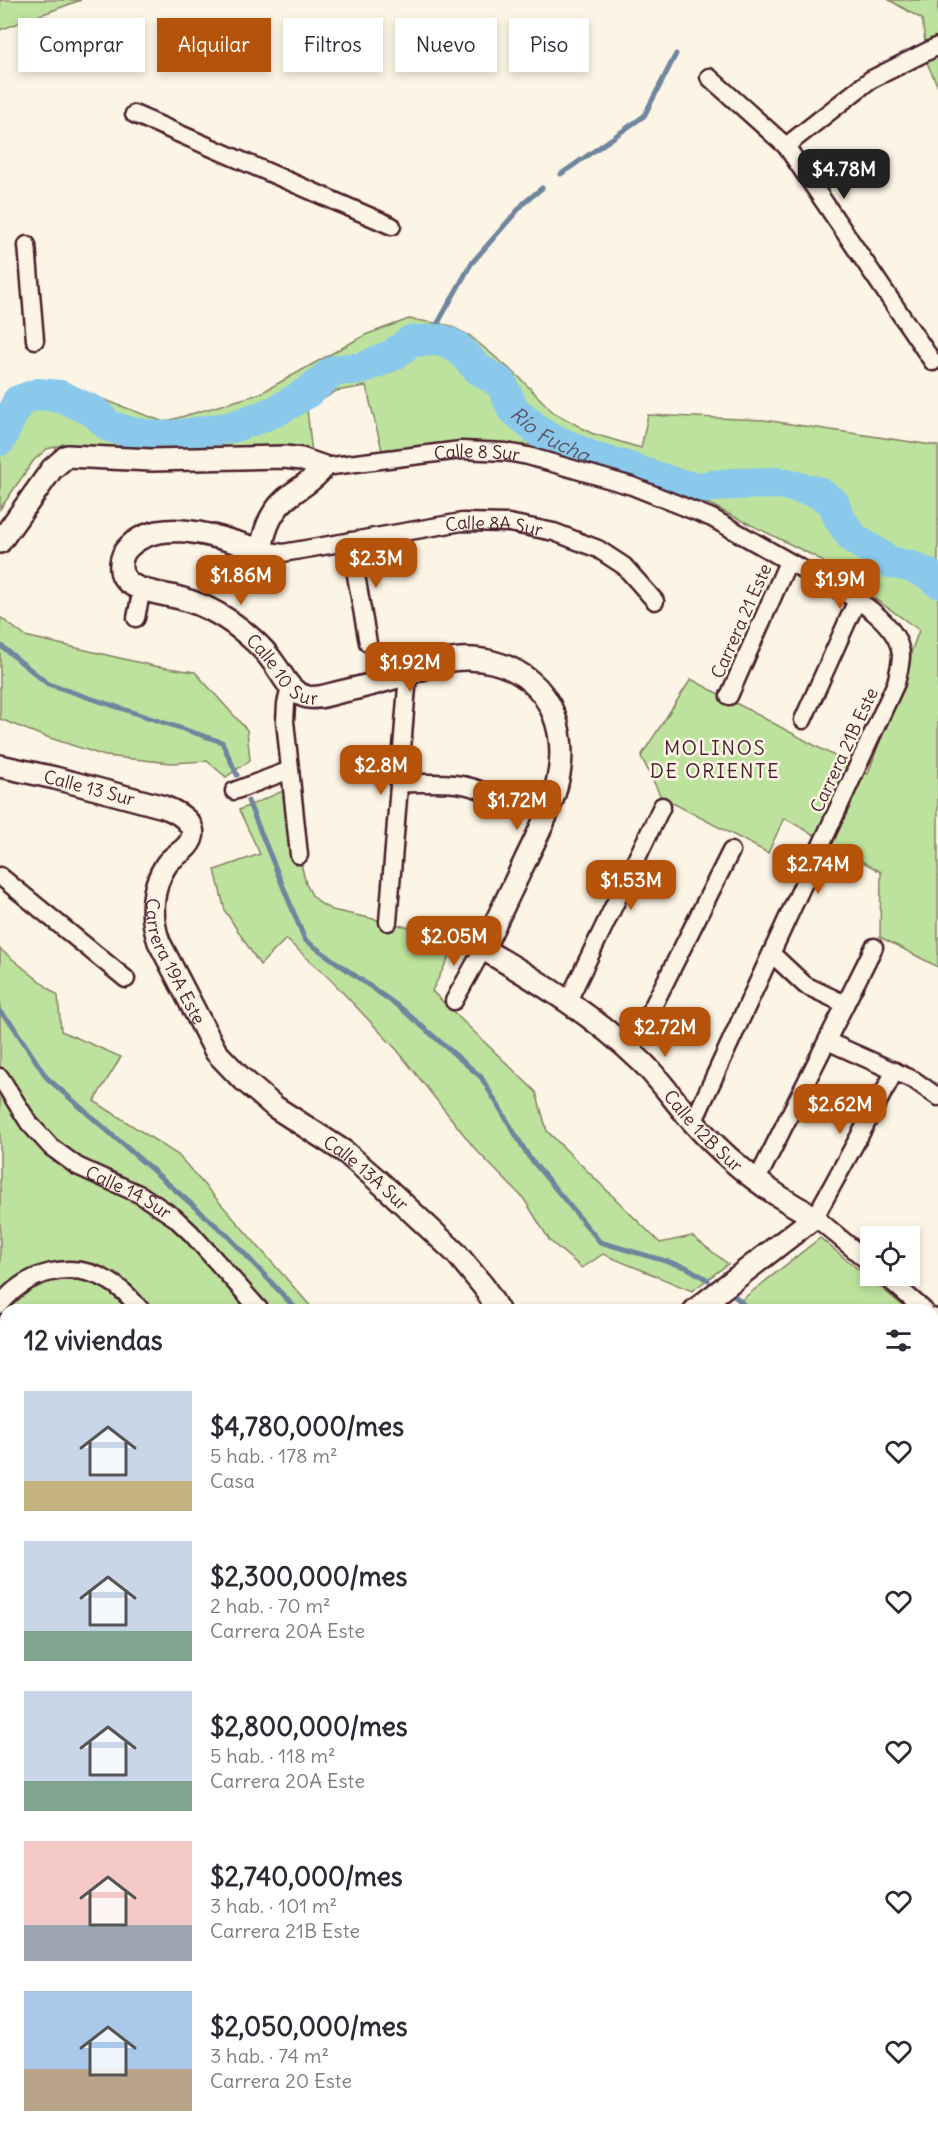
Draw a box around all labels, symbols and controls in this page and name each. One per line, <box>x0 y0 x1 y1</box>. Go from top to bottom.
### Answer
chip: Comprar <box>18 18 145 72</box>
chip: Alquilar <box>157 18 271 72</box>
chip: Filtros <box>283 18 383 72</box>
chip: Nuevo <box>395 18 497 72</box>
chip: Piso <box>509 18 589 72</box>
pin: $4.78M <box>795 149 893 200</box>
text: $4.78M <box>812 156 876 181</box>
water label: Río Fucha <box>506 400 596 468</box>
street label: Calle 8 Sur <box>432 438 523 466</box>
street label: Calle 8A Sur <box>443 510 545 541</box>
pin: $2.3M <box>334 538 418 589</box>
text: $2.3M <box>349 545 403 570</box>
pin: $1.86M <box>192 555 290 606</box>
pin: $1.9M <box>798 559 882 610</box>
street label: Carrera 21 Este <box>705 560 777 682</box>
text: $1.86M <box>210 562 272 587</box>
text: $1.9M <box>815 566 865 591</box>
street label: Calle 10 Sur <box>242 628 319 709</box>
pin: $1.92M <box>361 642 459 693</box>
text: $1.92M <box>379 649 441 674</box>
street label: Carrera 21B Este <box>805 684 883 816</box>
district label: MOLINOS DE ORIENTE <box>650 735 780 783</box>
pin: $2.8M <box>339 745 423 796</box>
text: $2.8M <box>354 752 408 777</box>
street label: Calle 13 Sur <box>42 764 138 810</box>
pin: $1.72M <box>468 780 566 831</box>
text: $1.72M <box>487 787 547 812</box>
pin: $2.74M <box>769 844 867 895</box>
text: $2.74M <box>786 851 850 876</box>
pin: $1.53M <box>582 860 680 911</box>
text: $1.53M <box>600 867 662 892</box>
street label: Carrera 19A Este <box>142 898 211 1028</box>
pin: $2.05M <box>405 916 503 967</box>
text: $2.05M <box>420 923 488 948</box>
pin: $2.72M <box>616 1007 714 1058</box>
text: $2.72M <box>633 1014 697 1039</box>
pin: $2.62M <box>791 1084 889 1135</box>
street label: Calle 12B Sur <box>659 1085 748 1177</box>
text: $2.62M <box>808 1091 872 1116</box>
street label: Calle 13A Sur <box>319 1130 415 1215</box>
street label: Calle 14 Sur <box>82 1160 177 1224</box>
map controls <box>860 1226 920 1286</box>
button: locate <box>860 1226 920 1286</box>
text: 12 viviendas <box>24 1324 163 1357</box>
icon: filters <box>882 1324 915 1357</box>
text: $4,780,000/mes <box>210 1410 404 1443</box>
icon: home <box>72 1415 144 1487</box>
icon: heart <box>882 1435 915 1468</box>
text: 5 hab. · 178 m² <box>210 1443 337 1468</box>
text: Casa <box>210 1468 255 1493</box>
text: $2,300,000/mes <box>210 1560 407 1593</box>
icon: home <box>72 1565 144 1637</box>
icon: heart <box>882 1585 915 1618</box>
text: 2 hab. · 70 m² <box>210 1593 331 1618</box>
text: Carrera 20A Este <box>210 1618 365 1643</box>
text: $2,800,000/mes <box>210 1710 408 1743</box>
icon: home <box>72 1715 144 1787</box>
icon: heart <box>882 1735 915 1768</box>
text: 5 hab. · 118 m² <box>210 1743 336 1768</box>
text: Carrera 20A Este <box>210 1768 365 1793</box>
text: $2,740,000/mes <box>210 1860 403 1893</box>
icon: home <box>72 1865 144 1937</box>
icon: heart <box>882 1885 915 1918</box>
text: 3 hab. · 101 m² <box>210 1893 337 1918</box>
text: Carrera 21B Este <box>210 1918 360 1943</box>
text: $2,050,000/mes <box>210 2010 408 2043</box>
icon: home <box>72 2015 144 2087</box>
icon: heart <box>882 2035 915 2068</box>
text: 3 hab. · 74 m² <box>210 2043 329 2068</box>
text: Carrera 20 Este <box>210 2068 352 2093</box>

